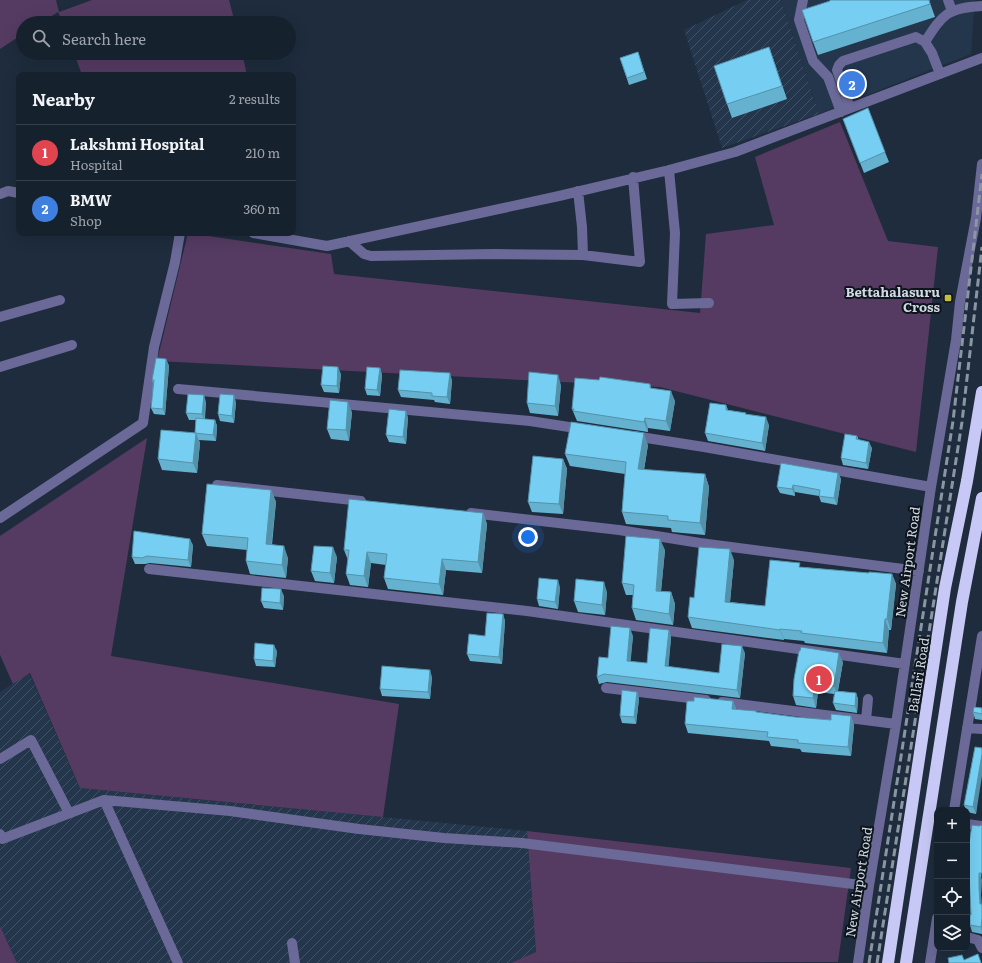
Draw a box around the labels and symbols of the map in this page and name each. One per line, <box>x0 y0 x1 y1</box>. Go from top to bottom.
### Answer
pin: 2 <box>839 69 865 99</box>
place label: Bettahalasuru Cross <box>845 282 941 316</box>
marker: Bettahalasuru Cross <box>943 293 953 303</box>
street label: New Airport Road <box>890 505 924 619</box>
your location <box>518 527 538 547</box>
street label: Ballari Road <box>903 636 933 714</box>
pin: 1 <box>806 664 832 694</box>
street label: New Airport Road <box>840 825 876 939</box>

